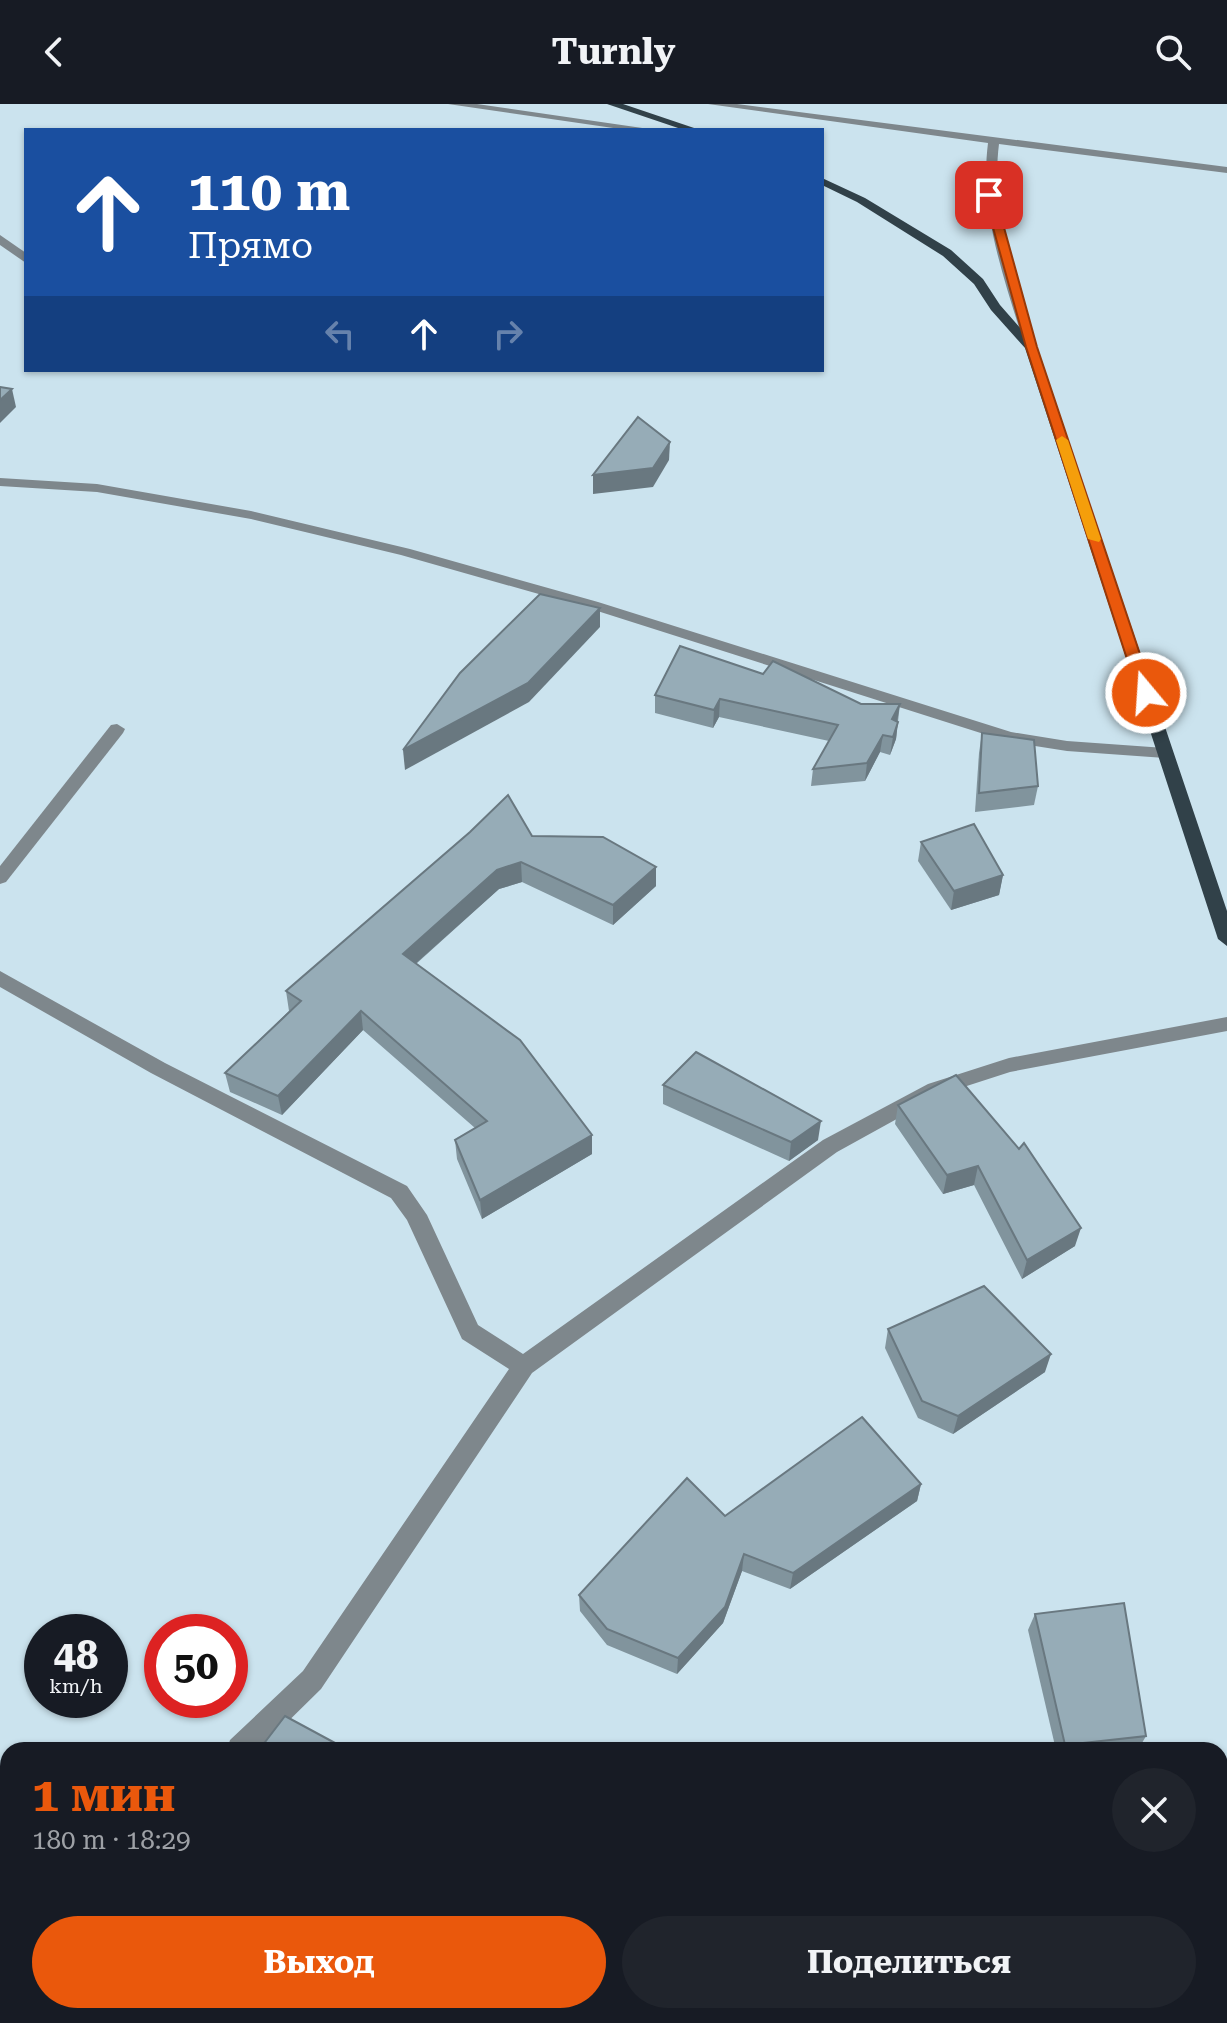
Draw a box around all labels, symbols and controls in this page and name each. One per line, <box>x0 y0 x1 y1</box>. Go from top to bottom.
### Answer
icon: back <box>32 30 76 74</box>
icon: search <box>1151 30 1195 74</box>
text: Turnly <box>552 31 675 73</box>
text: 110 m <box>188 158 350 224</box>
icon: ahead <box>56 160 160 264</box>
pin <box>955 161 1023 229</box>
icon: arrive <box>967 173 1011 217</box>
text: Прямо <box>188 225 313 267</box>
icon: left <box>318 312 362 356</box>
icon: ahead <box>402 312 446 356</box>
icon: right <box>486 312 530 356</box>
position arrow <box>1104 651 1188 735</box>
speed limit sign: 50 <box>144 1614 248 1718</box>
text: 48 <box>54 1632 98 1679</box>
text: km/h <box>49 1674 103 1698</box>
text: 1 мин <box>32 1767 175 1823</box>
button: close <box>1112 1768 1196 1852</box>
text: 180 m · 18:29 <box>32 1825 191 1855</box>
button: Выход <box>32 1916 606 2008</box>
button: Поделиться <box>622 1916 1196 2008</box>

